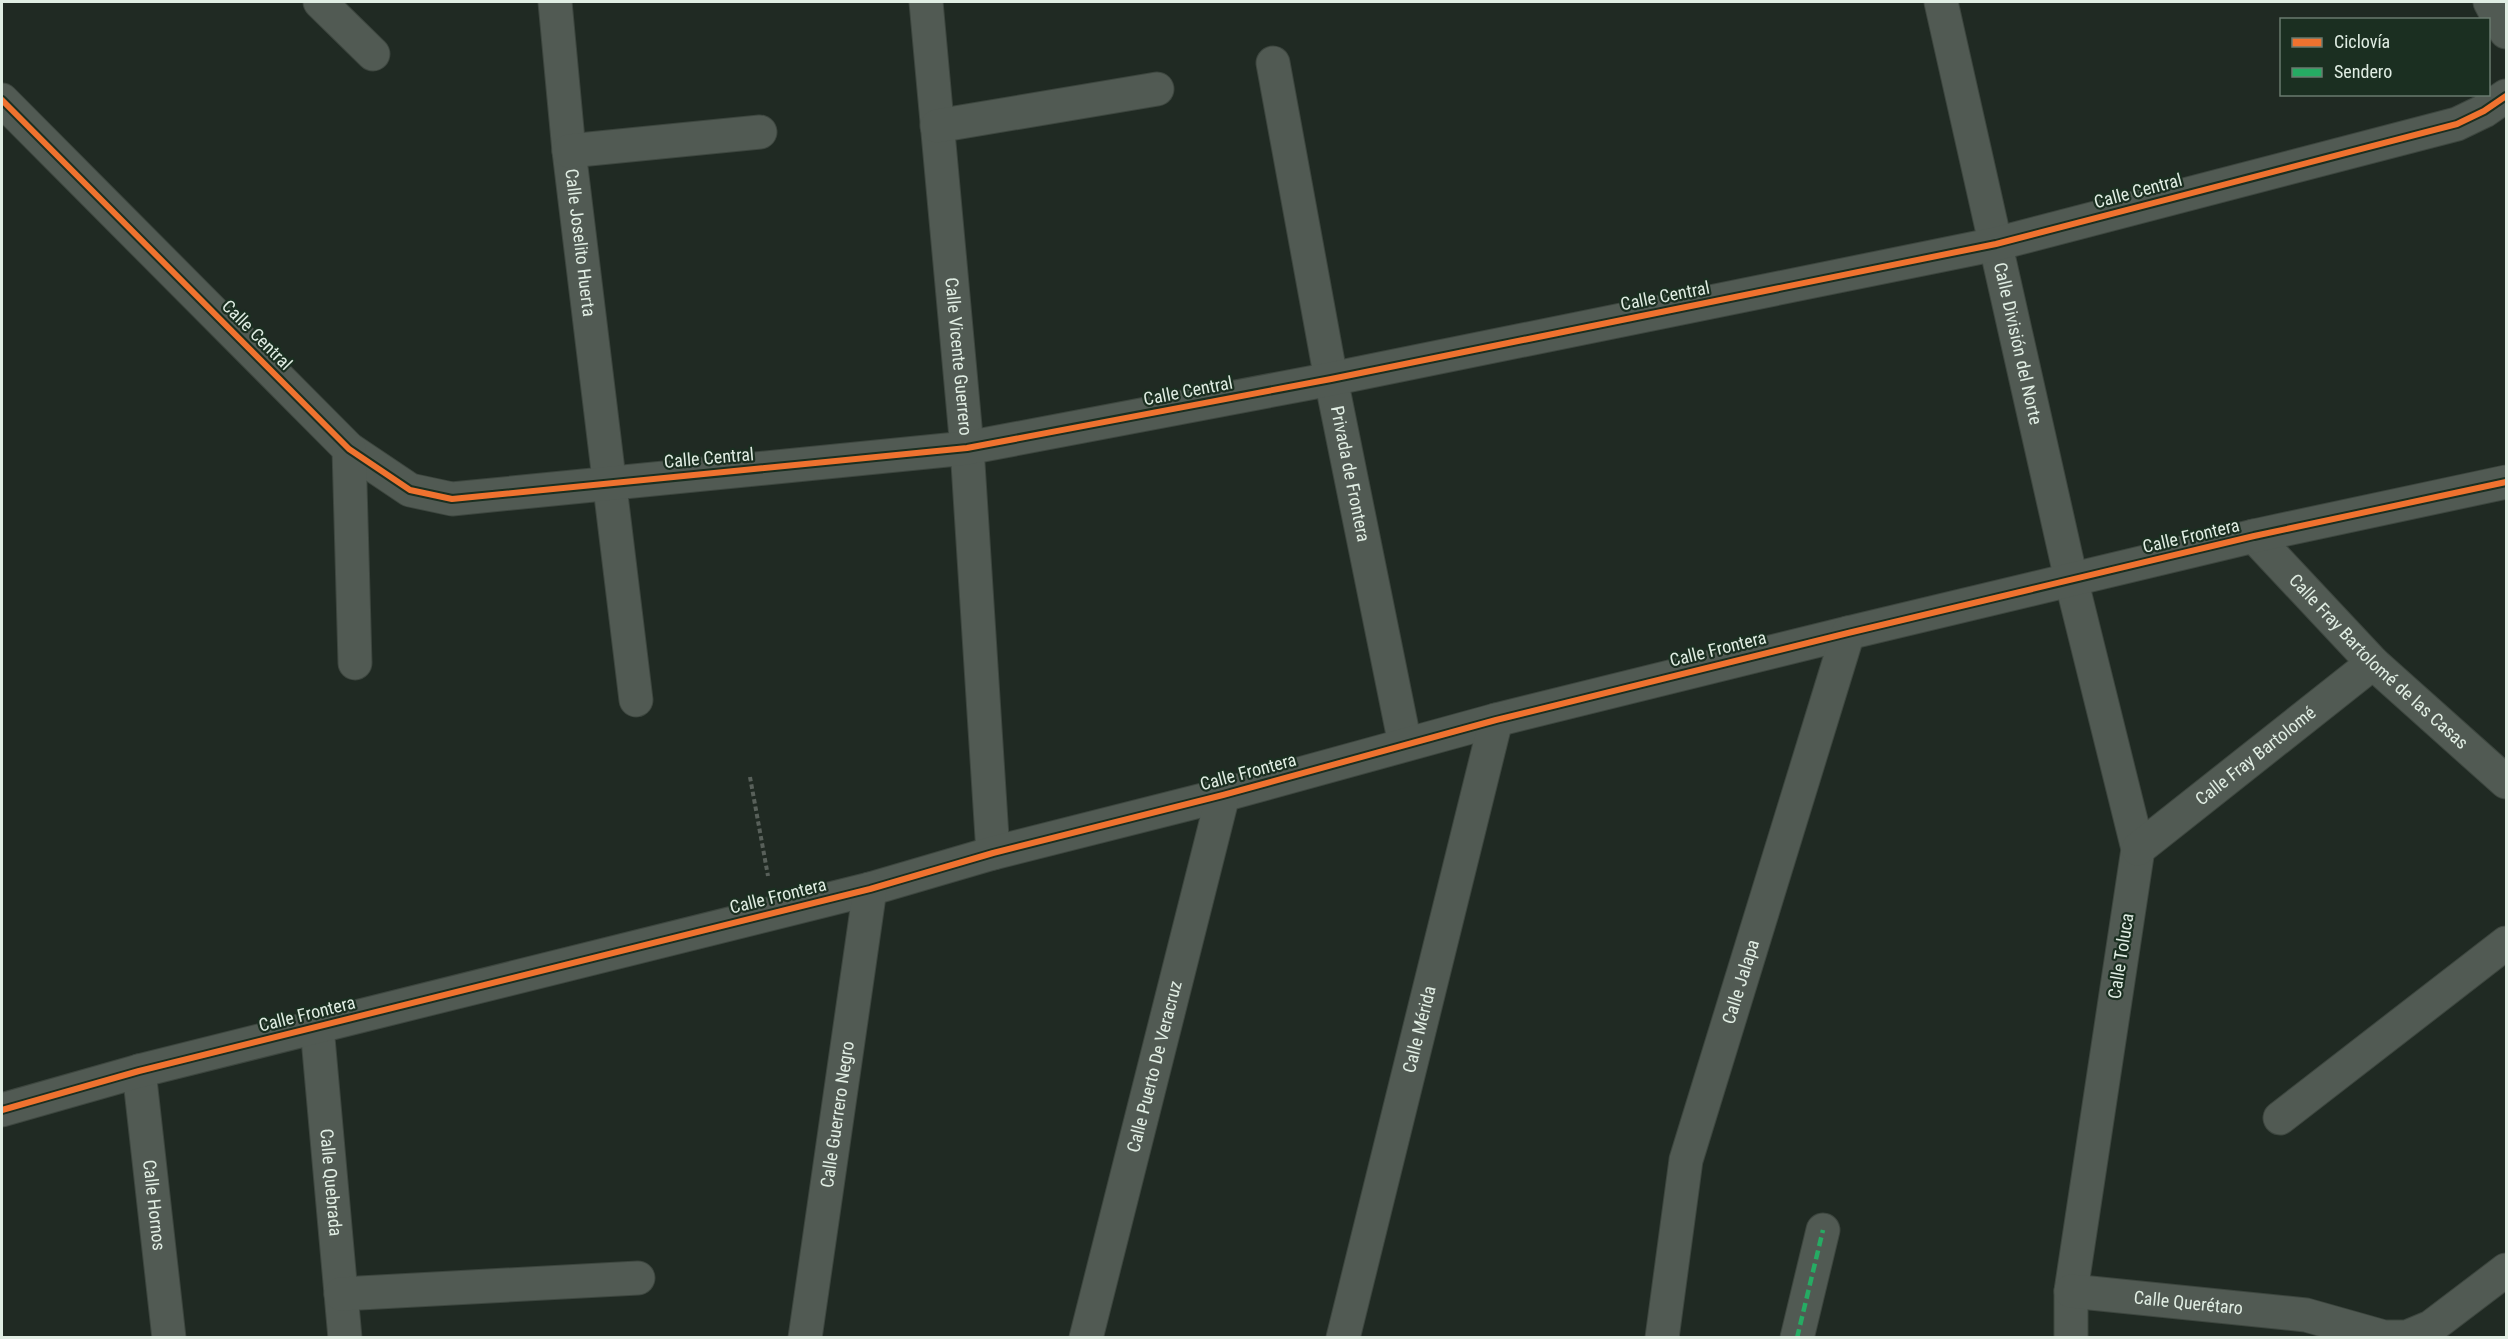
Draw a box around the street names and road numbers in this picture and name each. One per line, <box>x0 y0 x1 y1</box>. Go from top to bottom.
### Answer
street label: Calle Joselito Huerta <box>561 167 600 318</box>
street label: Calle Central <box>2092 169 2184 212</box>
street label: Calle División del Norte <box>1990 260 2047 427</box>
street label: Calle Vicente Guerrero <box>941 276 977 436</box>
street label: Calle Central <box>1619 277 1711 314</box>
street label: Calle Central <box>218 295 297 374</box>
street label: Calle Central <box>1142 372 1234 409</box>
street label: Privada de Frontera <box>1327 404 1375 543</box>
street label: Calle Central <box>663 443 755 472</box>
street label: Calle Frontera <box>2140 514 2241 557</box>
street label: Calle Fray Bartolomé de las Casas <box>2285 569 2473 753</box>
street label: Calle Frontera <box>1667 626 1768 671</box>
street label: Calle Fray Bartolomé <box>2191 702 2320 809</box>
street label: Calle Frontera <box>1197 749 1298 794</box>
street label: Calle Frontera <box>727 873 828 918</box>
street label: Calle Toluca <box>2103 912 2138 1000</box>
street label: Calle Jalapa <box>1717 937 1763 1027</box>
street label: Calle Puerto De Veracruz <box>1122 978 1186 1154</box>
street label: Calle Mérida <box>1398 984 1440 1075</box>
street label: Calle Frontera <box>256 991 357 1036</box>
street label: Calle Guerrero Negro <box>816 1039 858 1189</box>
street label: Calle Quebrada <box>316 1128 347 1237</box>
street label: Calle Hornos <box>139 1159 170 1252</box>
street label: Calle Querétaro <box>2133 1286 2244 1319</box>

